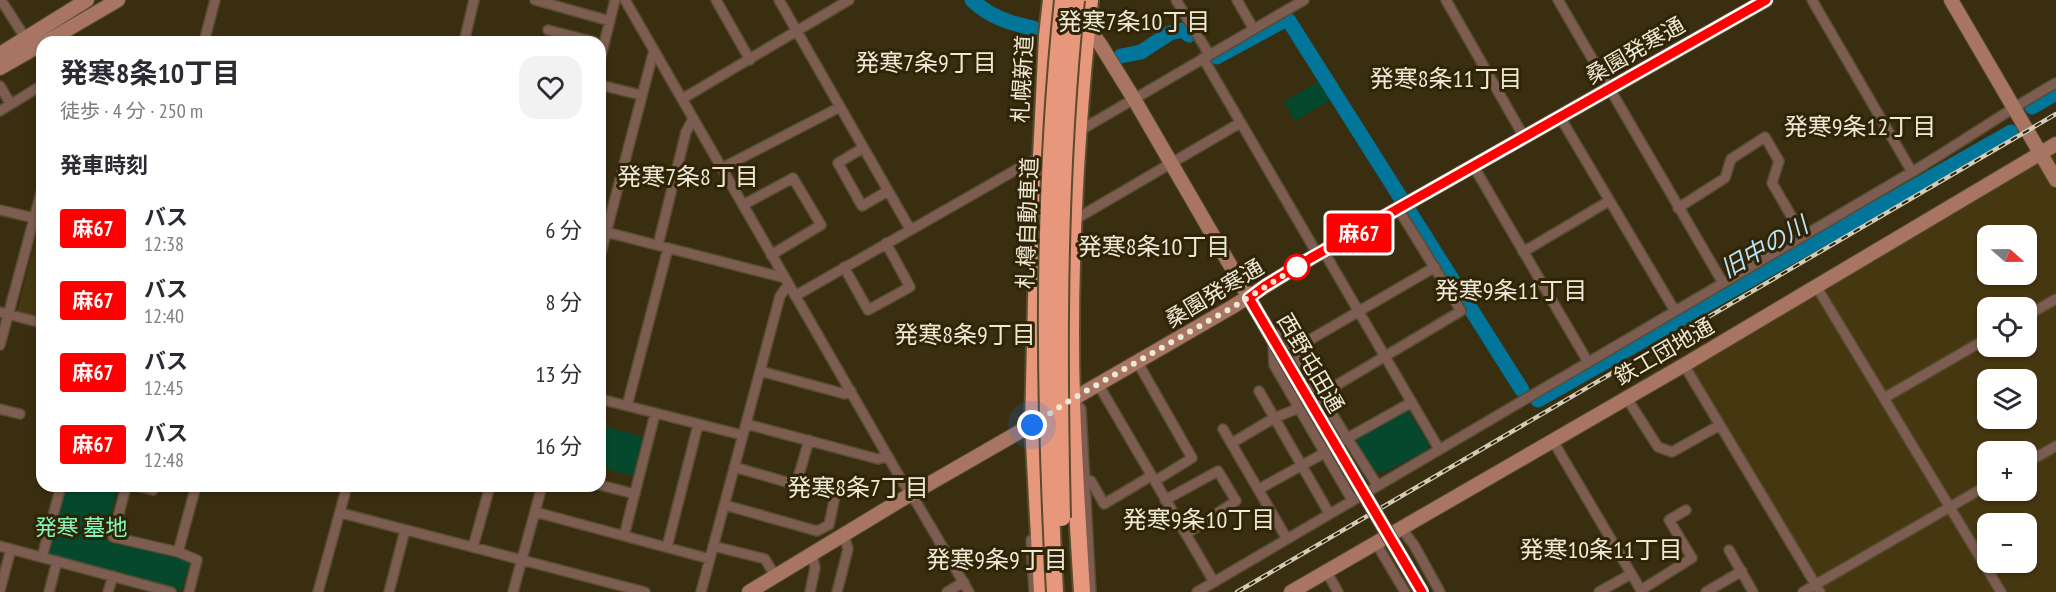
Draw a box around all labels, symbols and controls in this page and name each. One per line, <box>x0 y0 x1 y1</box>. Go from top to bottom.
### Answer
district label: 発寒7条10丁目 <box>1058 6 1210 37</box>
street label: 桑園発寒通 <box>1580 10 1690 90</box>
street label: 札幌新道 <box>1006 34 1038 124</box>
district label: 発寒7条9丁目 <box>855 47 997 78</box>
text: 発寒8条10丁目 <box>60 54 240 91</box>
button: heart <box>519 56 582 119</box>
district label: 発寒8条11丁目 <box>1370 63 1522 94</box>
text: 徒歩 · 4 分 · 250 m <box>60 98 203 124</box>
district label: 発寒9条12丁目 <box>1784 111 1936 142</box>
text: 発車時刻 <box>60 151 148 179</box>
street label: 札樽自動車道 <box>1011 157 1043 289</box>
district label: 発寒7条8丁目 <box>617 161 759 192</box>
text: バス <box>144 203 188 231</box>
water label: 旧中の川 <box>1715 208 1816 284</box>
line badge: 麻67 <box>1324 214 1394 252</box>
text: 麻67 <box>72 215 114 242</box>
text: 6 分 <box>545 216 582 244</box>
text: 麻67 <box>1338 220 1380 247</box>
north arrow <box>1977 225 2037 285</box>
map controls <box>1977 225 2037 573</box>
text: 12:38 <box>144 231 184 257</box>
district label: 発寒8条10丁目 <box>1078 231 1230 262</box>
street label: 桑園発寒通 <box>1160 253 1268 333</box>
unlabelled marker <box>1284 254 1310 280</box>
text: バス <box>144 275 188 303</box>
district label: 発寒9条11丁目 <box>1435 275 1587 306</box>
text: 麻67 <box>72 287 114 314</box>
text: 8 分 <box>545 288 582 316</box>
button: locate <box>1977 297 2037 357</box>
text: 12:40 <box>144 303 184 329</box>
street label: 西野屯田通 <box>1271 308 1351 418</box>
street label: 鉄工団地通 <box>1609 311 1719 391</box>
district label: 発寒8条9丁目 <box>894 319 1036 350</box>
text: バス <box>144 347 188 375</box>
text: 麻67 <box>72 359 114 386</box>
text: 13 分 <box>536 360 582 388</box>
button: layers <box>1977 369 2037 429</box>
text: 12:45 <box>144 375 184 401</box>
your location <box>1017 410 1047 440</box>
text: バス <box>144 419 188 447</box>
text: 麻67 <box>72 431 114 458</box>
text: 16 分 <box>536 432 582 460</box>
button: + <box>1977 441 2037 501</box>
text: 12:48 <box>144 447 184 473</box>
district label: 発寒8条7丁目 <box>787 472 929 503</box>
district label: 発寒9条10丁目 <box>1123 504 1275 535</box>
park label: 発寒 墓地 <box>35 513 127 541</box>
button: − <box>1977 513 2037 573</box>
district label: 発寒10条11丁目 <box>1519 534 1683 565</box>
district label: 発寒9条9丁目 <box>926 544 1068 575</box>

